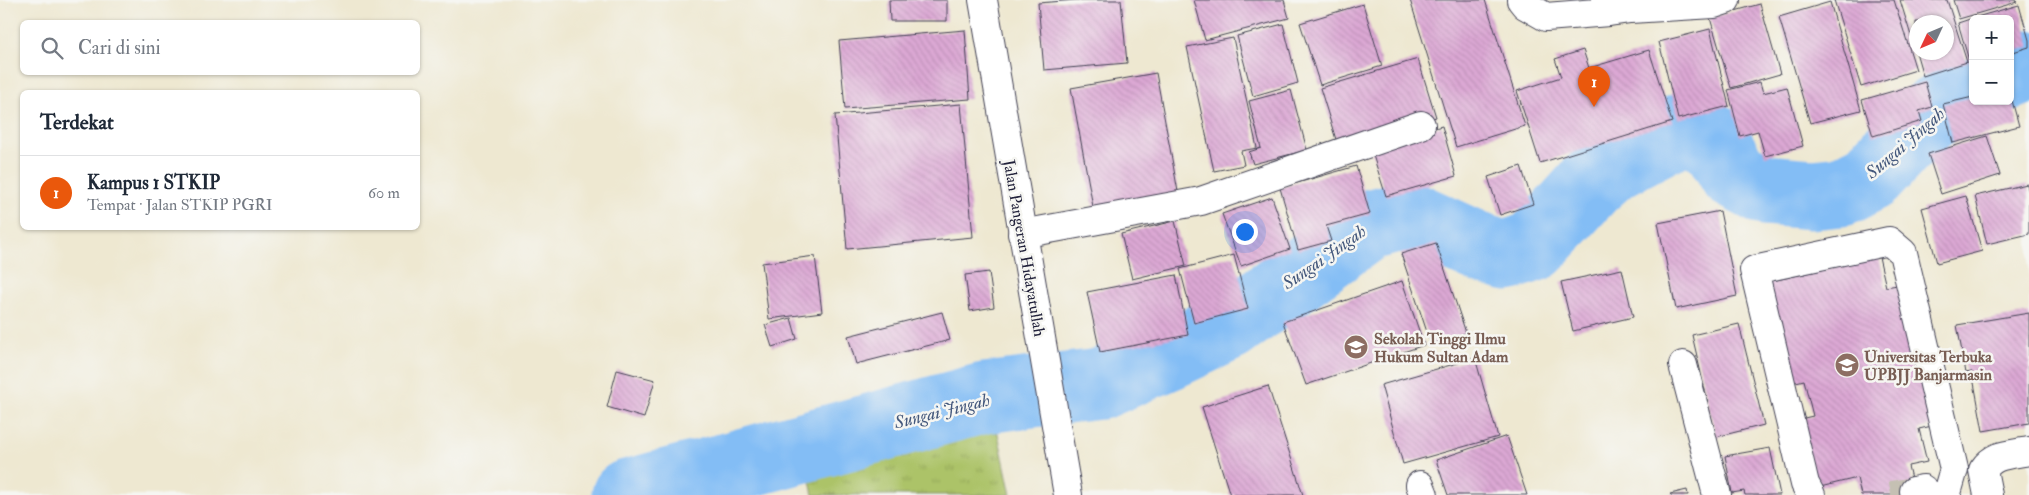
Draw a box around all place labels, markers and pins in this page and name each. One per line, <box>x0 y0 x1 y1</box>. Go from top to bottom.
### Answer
pin: 1 <box>1578 66 1610 107</box>
place label: Sekolah Tinggi Ilmu Hukum Sultan Adam <box>1374 329 1509 367</box>
school or university icon: Sekolah Tinggi Ilmu Hukum Sultan Adam <box>1343 334 1369 360</box>
place label: Universitas Terbuka UPBJJ Banjarmasin <box>1864 347 1993 386</box>
school or university icon: Universitas Terbuka UPBJJ Banjarmasin <box>1834 352 1860 378</box>

